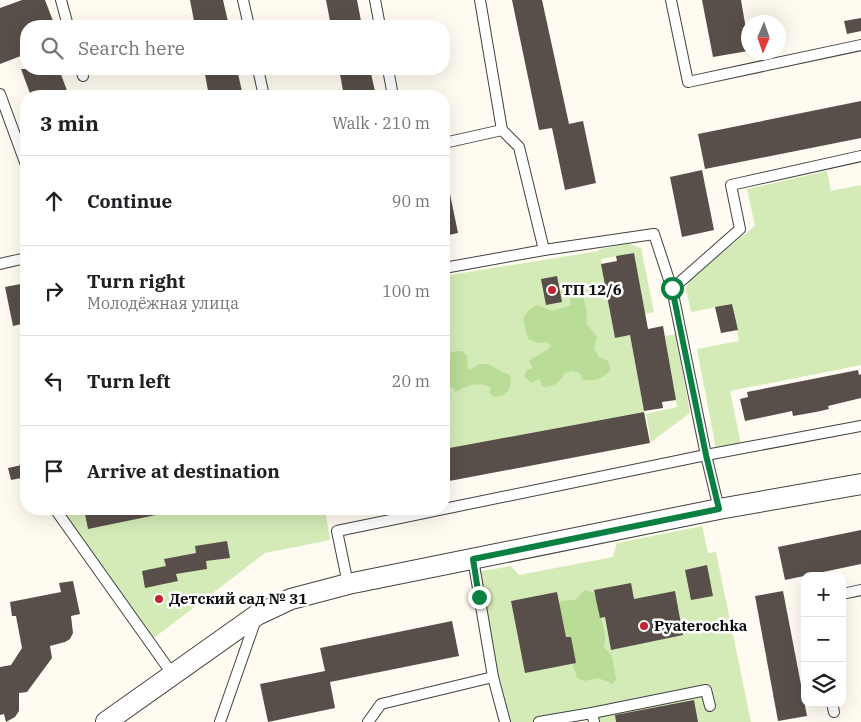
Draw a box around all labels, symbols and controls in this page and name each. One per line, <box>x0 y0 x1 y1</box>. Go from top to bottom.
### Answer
north arrow <box>741 15 786 60</box>
search box <box>20 20 450 75</box>
icon: search <box>38 34 66 62</box>
text: Search here <box>78 36 185 60</box>
text: 3 min <box>40 109 99 137</box>
text: Walk · 210 m <box>332 113 430 133</box>
icon: ahead <box>40 187 68 215</box>
text: Continue <box>87 189 172 213</box>
text: 90 m <box>392 191 430 211</box>
text: Turn right <box>87 269 185 293</box>
icon: right <box>40 277 68 305</box>
route start <box>661 277 684 300</box>
place label: ТП 12/6 <box>562 280 622 299</box>
text: 100 m <box>382 281 430 301</box>
marker: ТП 12/6 <box>546 284 558 296</box>
text: Молодёжная улица <box>87 293 239 313</box>
icon: left <box>40 367 68 395</box>
text: Turn left <box>87 369 170 393</box>
text: 20 m <box>392 371 430 391</box>
icon: arrive <box>40 457 68 485</box>
text: Arrive at destination <box>87 459 280 483</box>
map controls <box>801 572 846 707</box>
button: + <box>801 572 846 617</box>
route end <box>468 586 491 609</box>
place label: Детский сад № 31 <box>169 589 307 608</box>
marker: Детский сад № 31 <box>153 593 165 605</box>
place label: Pyaterochka <box>654 616 748 635</box>
button: − <box>801 617 846 662</box>
marker: Pyaterochka <box>638 620 650 632</box>
button: layers <box>801 662 846 707</box>

